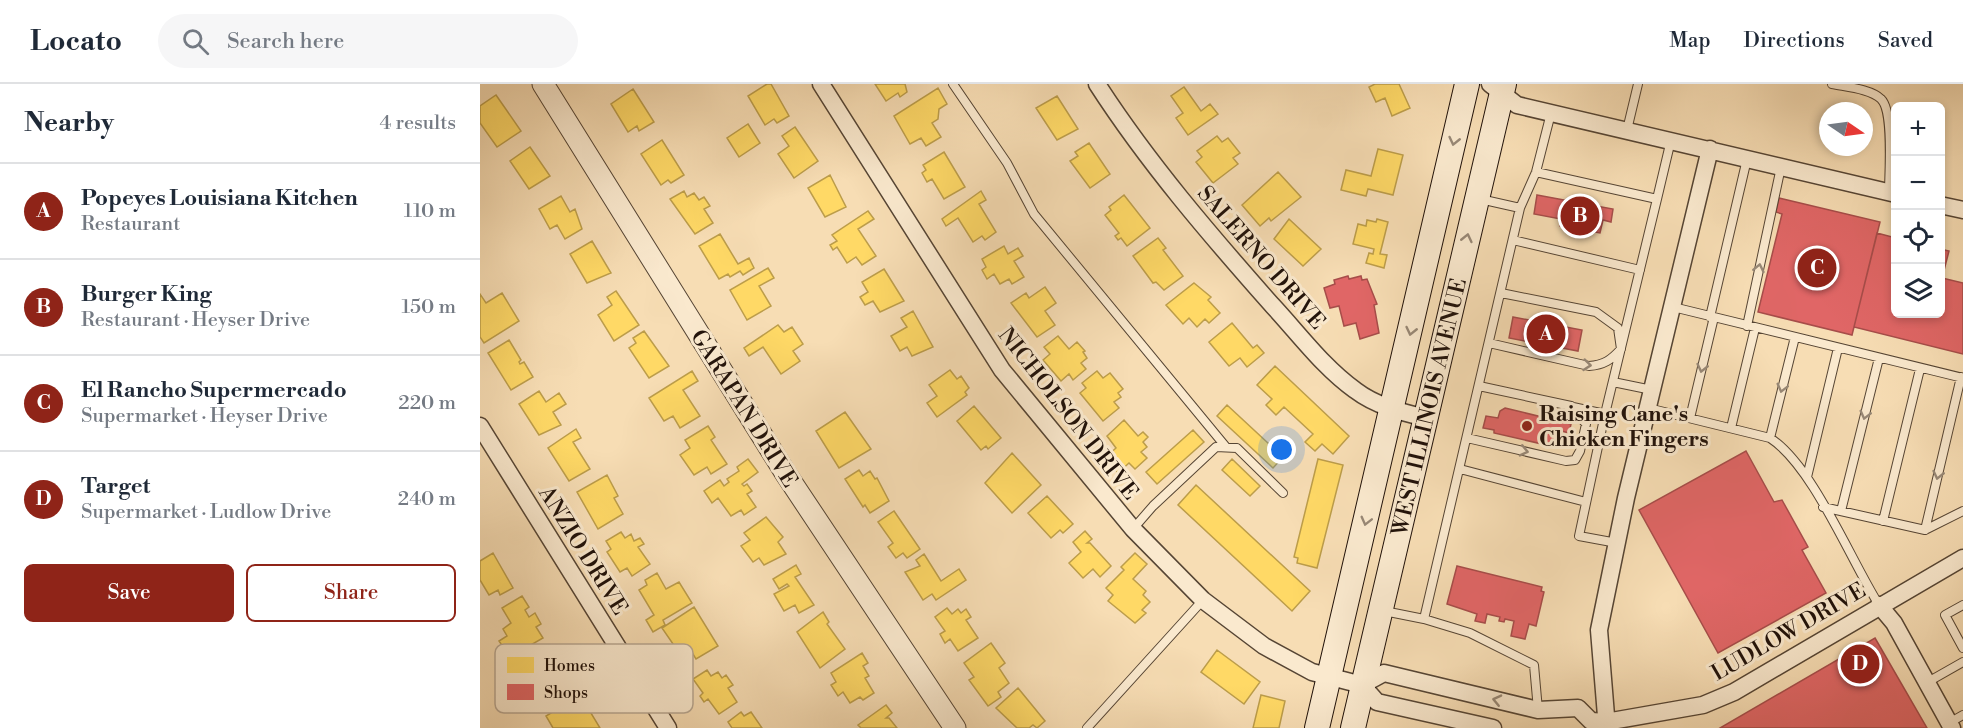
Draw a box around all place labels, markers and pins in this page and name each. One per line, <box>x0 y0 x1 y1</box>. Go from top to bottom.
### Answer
pin: B <box>1560 194 1600 238</box>
pin: C <box>1798 246 1836 291</box>
pin: A <box>1526 312 1566 356</box>
place label: Raising Cane's Chicken Fingers <box>1539 401 1709 453</box>
marker: Raising Cane's Chicken Fingers <box>1520 419 1534 433</box>
pin: D <box>1840 642 1880 686</box>

